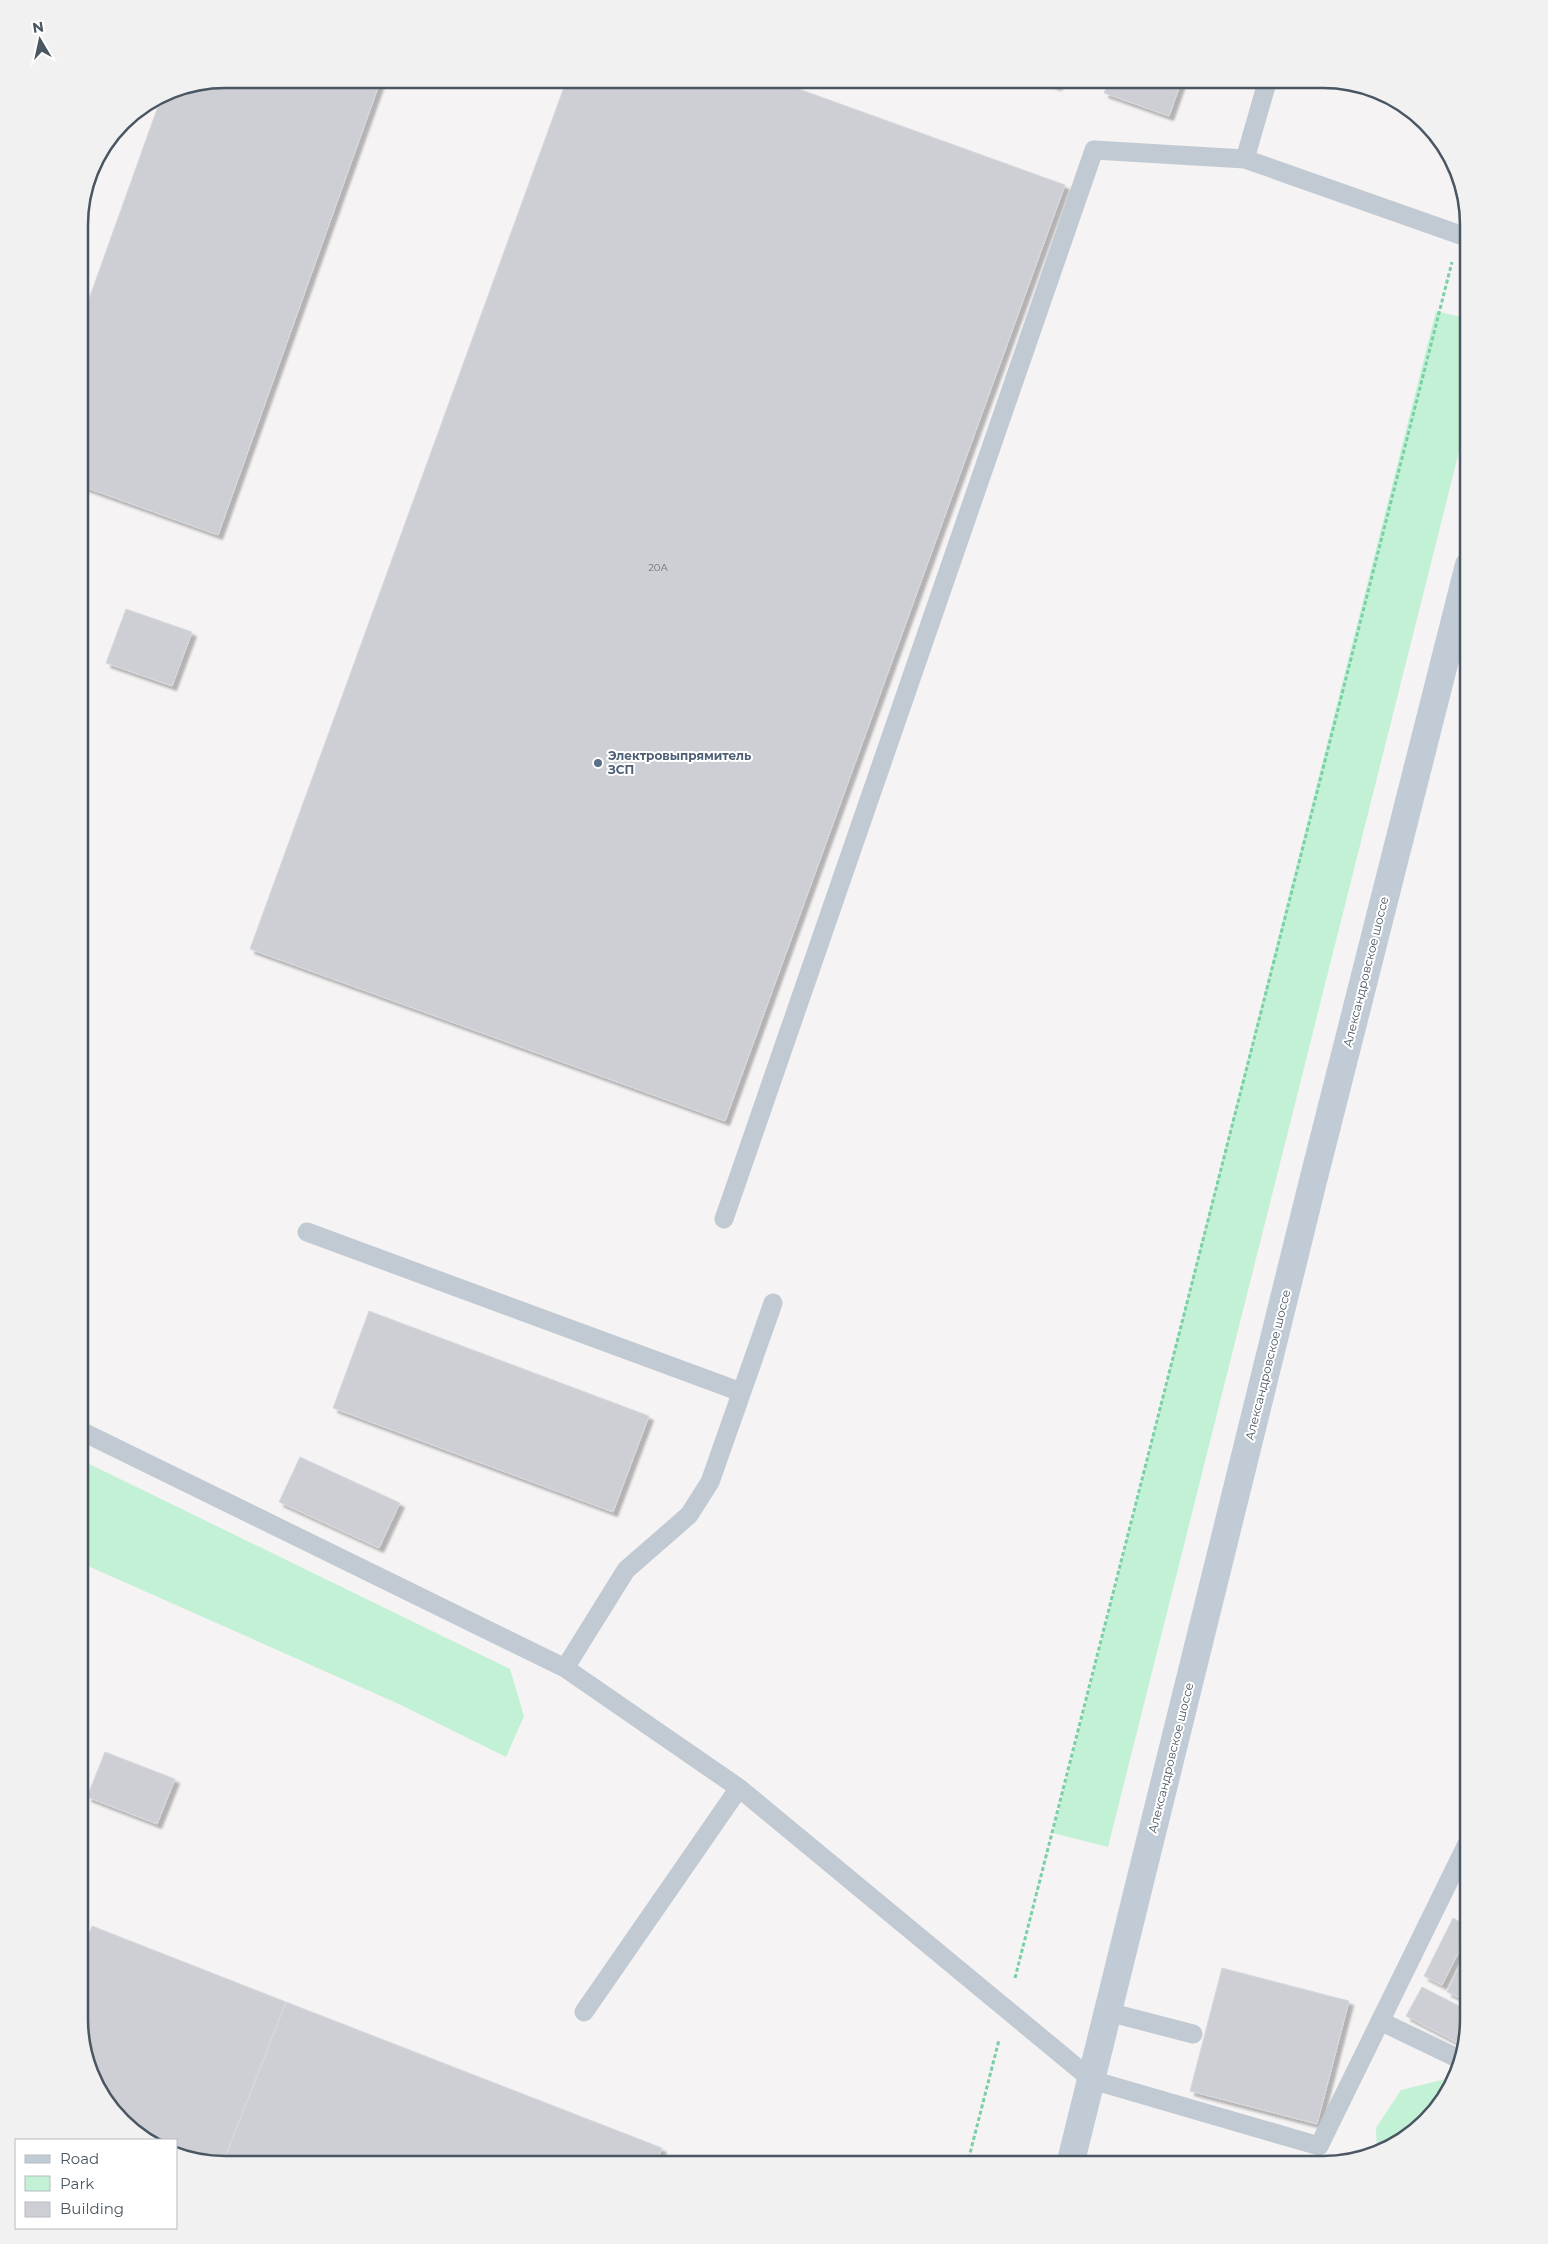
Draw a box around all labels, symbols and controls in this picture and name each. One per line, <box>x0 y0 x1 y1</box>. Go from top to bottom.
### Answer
north arrow <box>15 15 65 65</box>
text: N <box>31 17 45 37</box>
house number: 20А <box>648 561 668 574</box>
place label: Электровыпрямитель ЗСП <box>607 748 751 777</box>
marker: Электровыпрямитель ЗСП <box>592 757 604 769</box>
street label: Александровское шоссе <box>1340 895 1392 1049</box>
street label: Александровское шоссе <box>1242 1288 1294 1442</box>
street label: Александровское шоссе <box>1145 1681 1197 1835</box>
legend <box>15 2139 178 2229</box>
text: Road <box>60 2149 99 2168</box>
text: Park <box>60 2174 94 2193</box>
text: Building <box>60 2199 124 2218</box>

